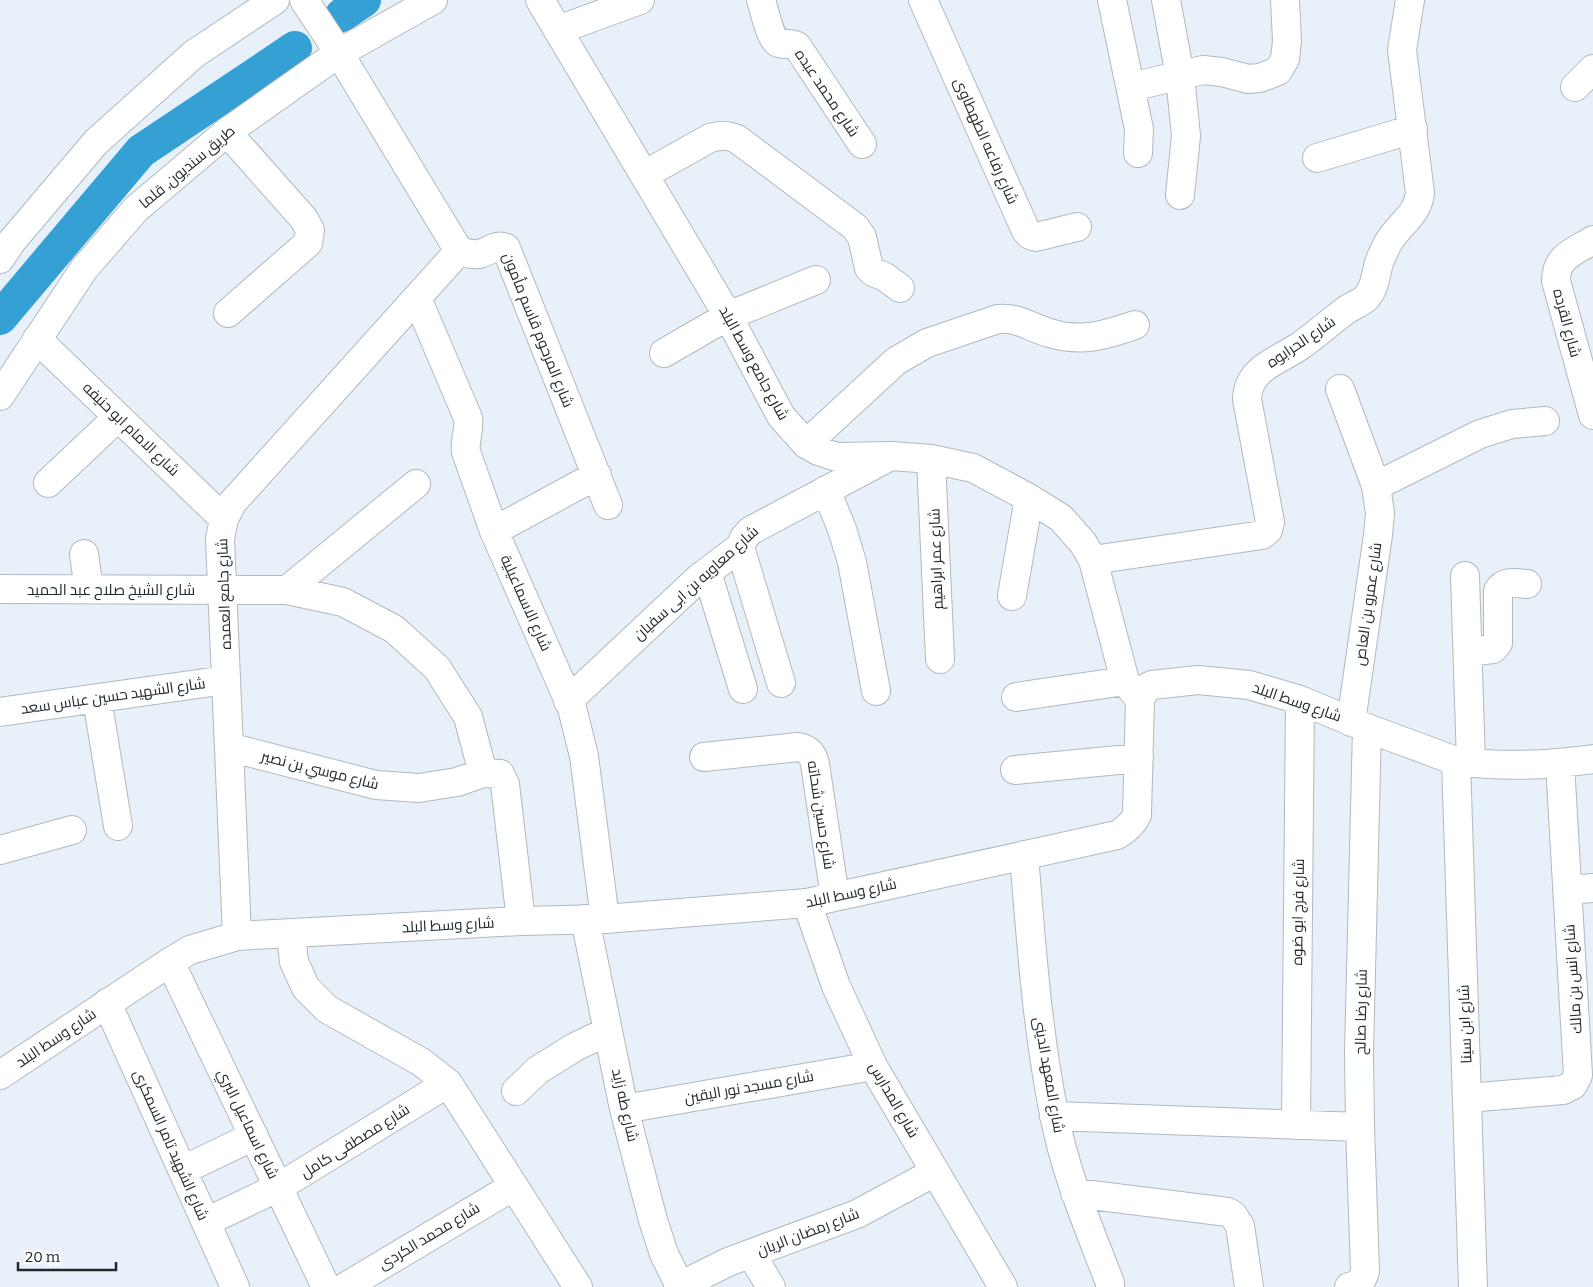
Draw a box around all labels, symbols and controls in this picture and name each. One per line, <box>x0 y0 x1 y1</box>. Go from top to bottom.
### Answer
street label: شارع محمد عبده <box>789 46 863 141</box>
street label: شارع رفاعه الطهطاوى <box>948 75 1022 208</box>
street label: طريق سنديون, قلما <box>135 122 239 213</box>
street label: شارع المرحوم قاسم مأمون <box>497 250 578 411</box>
street label: شارع القرده <box>1547 287 1585 360</box>
street label: شارع جامع وسط البلد <box>713 303 793 424</box>
street label: شارع الحرابوه <box>1263 312 1340 373</box>
street label: شارع الامام ابو حنيفه <box>78 378 183 481</box>
street label: شارع عمر ابراهيم <box>925 508 949 610</box>
street label: شارع معاويه بن ابى سفيان <box>630 522 764 645</box>
street label: شارع جامع العمده <box>213 538 237 650</box>
street label: شارع عمرو بن العاص <box>1350 541 1388 667</box>
street label: شارع الاسماعيلية <box>495 552 555 655</box>
street label: شارع الشيخ صلاح عبد الحميد <box>27 581 195 601</box>
street label: شارع الشهيد حسين عباس سعد <box>19 674 207 720</box>
street label: شارع وسط البلد <box>1250 678 1344 728</box>
street label: شارع موسي بن نصير <box>258 746 381 796</box>
street label: شارع حسين شحاته <box>802 759 838 871</box>
street label: شارع فرج ابو ضوه <box>1288 858 1310 966</box>
street label: شارع وسط البلد <box>804 875 899 913</box>
street label: شارع وسط البلد <box>401 914 495 938</box>
street label: شارع انس بن مالك <box>1560 923 1588 1034</box>
street label: شارع رضا صالح <box>1351 969 1373 1055</box>
street label: شارع ابن سينا <box>1455 984 1477 1064</box>
street label: شارع وسط البلد <box>13 1005 101 1073</box>
street label: شارع المعهد الدينى <box>1028 1015 1068 1135</box>
street label: شارع المدارس <box>863 1059 923 1142</box>
street label: شارع اسماعيل البري <box>211 1066 282 1183</box>
street label: شارع طه زايد <box>606 1066 642 1144</box>
street label: شارع الشهيد تامر السمكرى <box>128 1067 212 1224</box>
street label: شارع مسجد نور اليقين <box>683 1067 816 1109</box>
street label: شارع مصطفى كامل <box>297 1100 414 1184</box>
street label: شارع محمد الكردى <box>375 1199 484 1275</box>
street label: شارع رمضان الريان <box>754 1204 862 1262</box>
scale bar <box>18 1240 115 1272</box>
text: 20 m <box>25 1248 61 1266</box>

